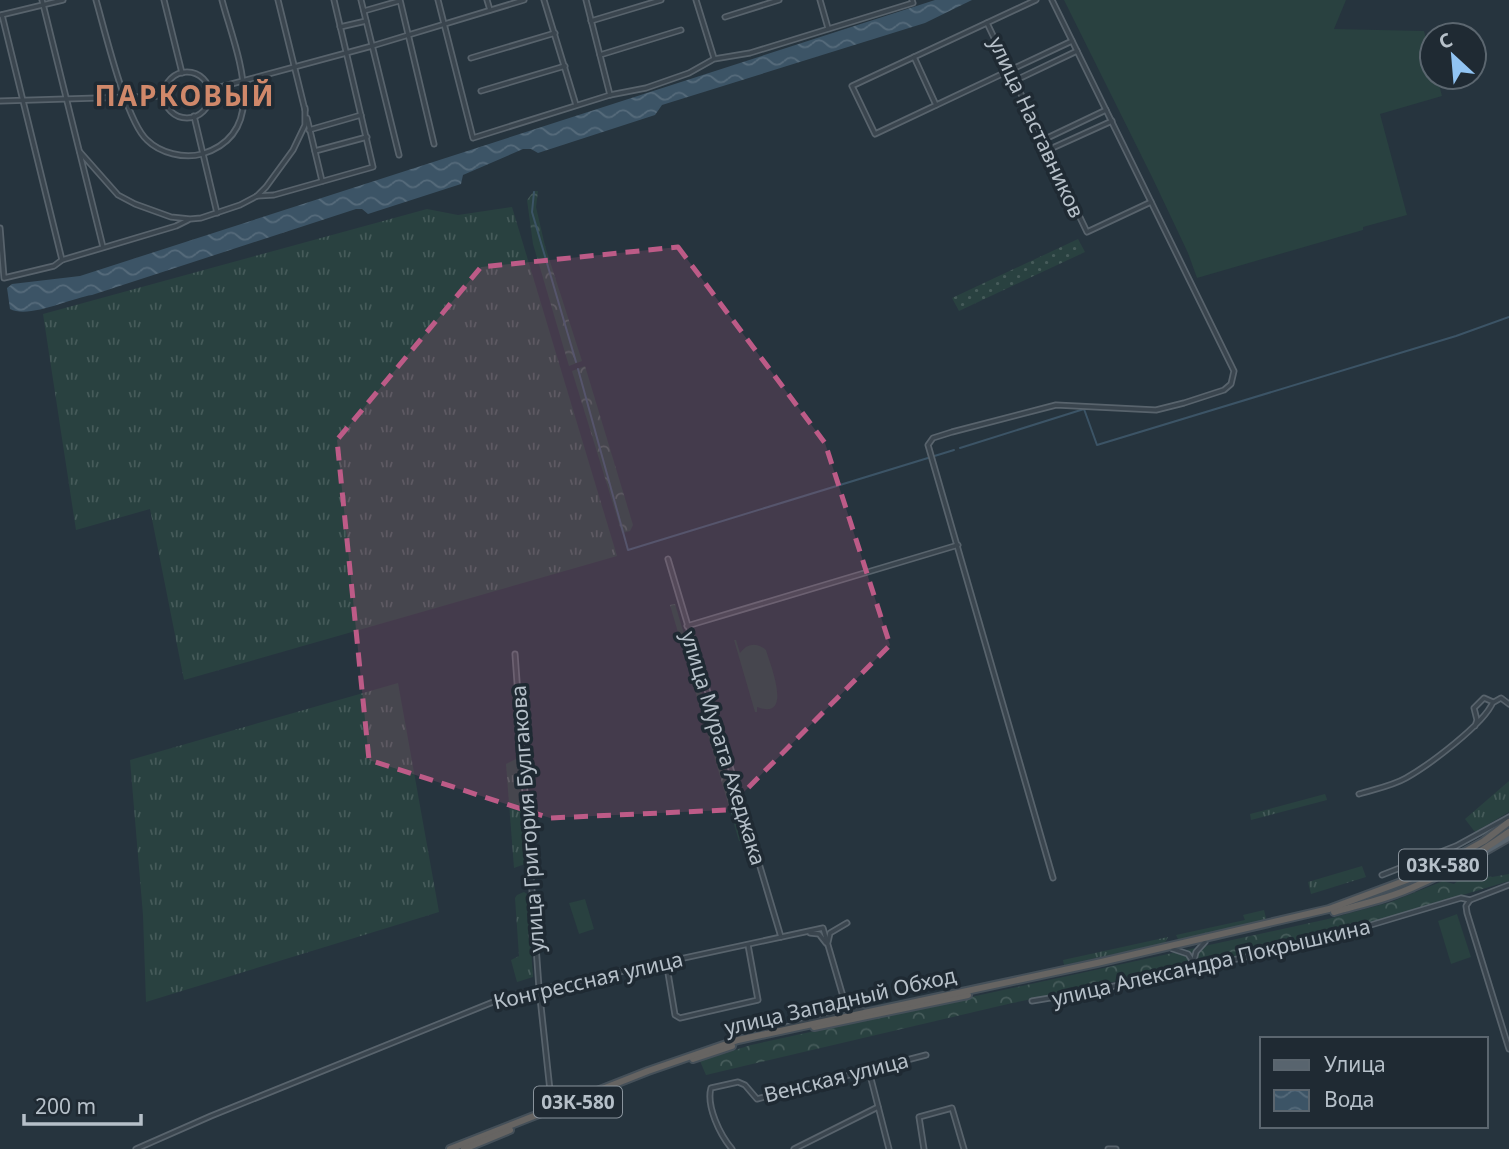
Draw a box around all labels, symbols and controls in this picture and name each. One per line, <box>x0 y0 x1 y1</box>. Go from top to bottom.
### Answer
north arrow <box>1418 21 1488 91</box>
text: С <box>1434 26 1457 55</box>
street label: улица Наставников <box>983 32 1091 222</box>
district label: ПАРКОВЫЙ <box>94 76 276 114</box>
street label: улица Мурата Ахеджака <box>675 628 773 868</box>
street label: улица Григория Булгакова <box>504 684 550 954</box>
road number: 03К-580 <box>1399 850 1487 880</box>
street label: улица Александра Покрышкина <box>1049 912 1373 1012</box>
street label: Конгрессная улица <box>490 945 686 1015</box>
street label: улица Западный Обход <box>722 961 959 1041</box>
legend <box>1260 1037 1488 1128</box>
street label: Венская улица <box>761 1046 911 1108</box>
text: Улица <box>1324 1050 1386 1078</box>
scale bar <box>24 1082 142 1126</box>
text: Вода <box>1324 1085 1374 1113</box>
road number: 03К-580 <box>534 1086 622 1118</box>
text: 200 m <box>35 1092 96 1120</box>

